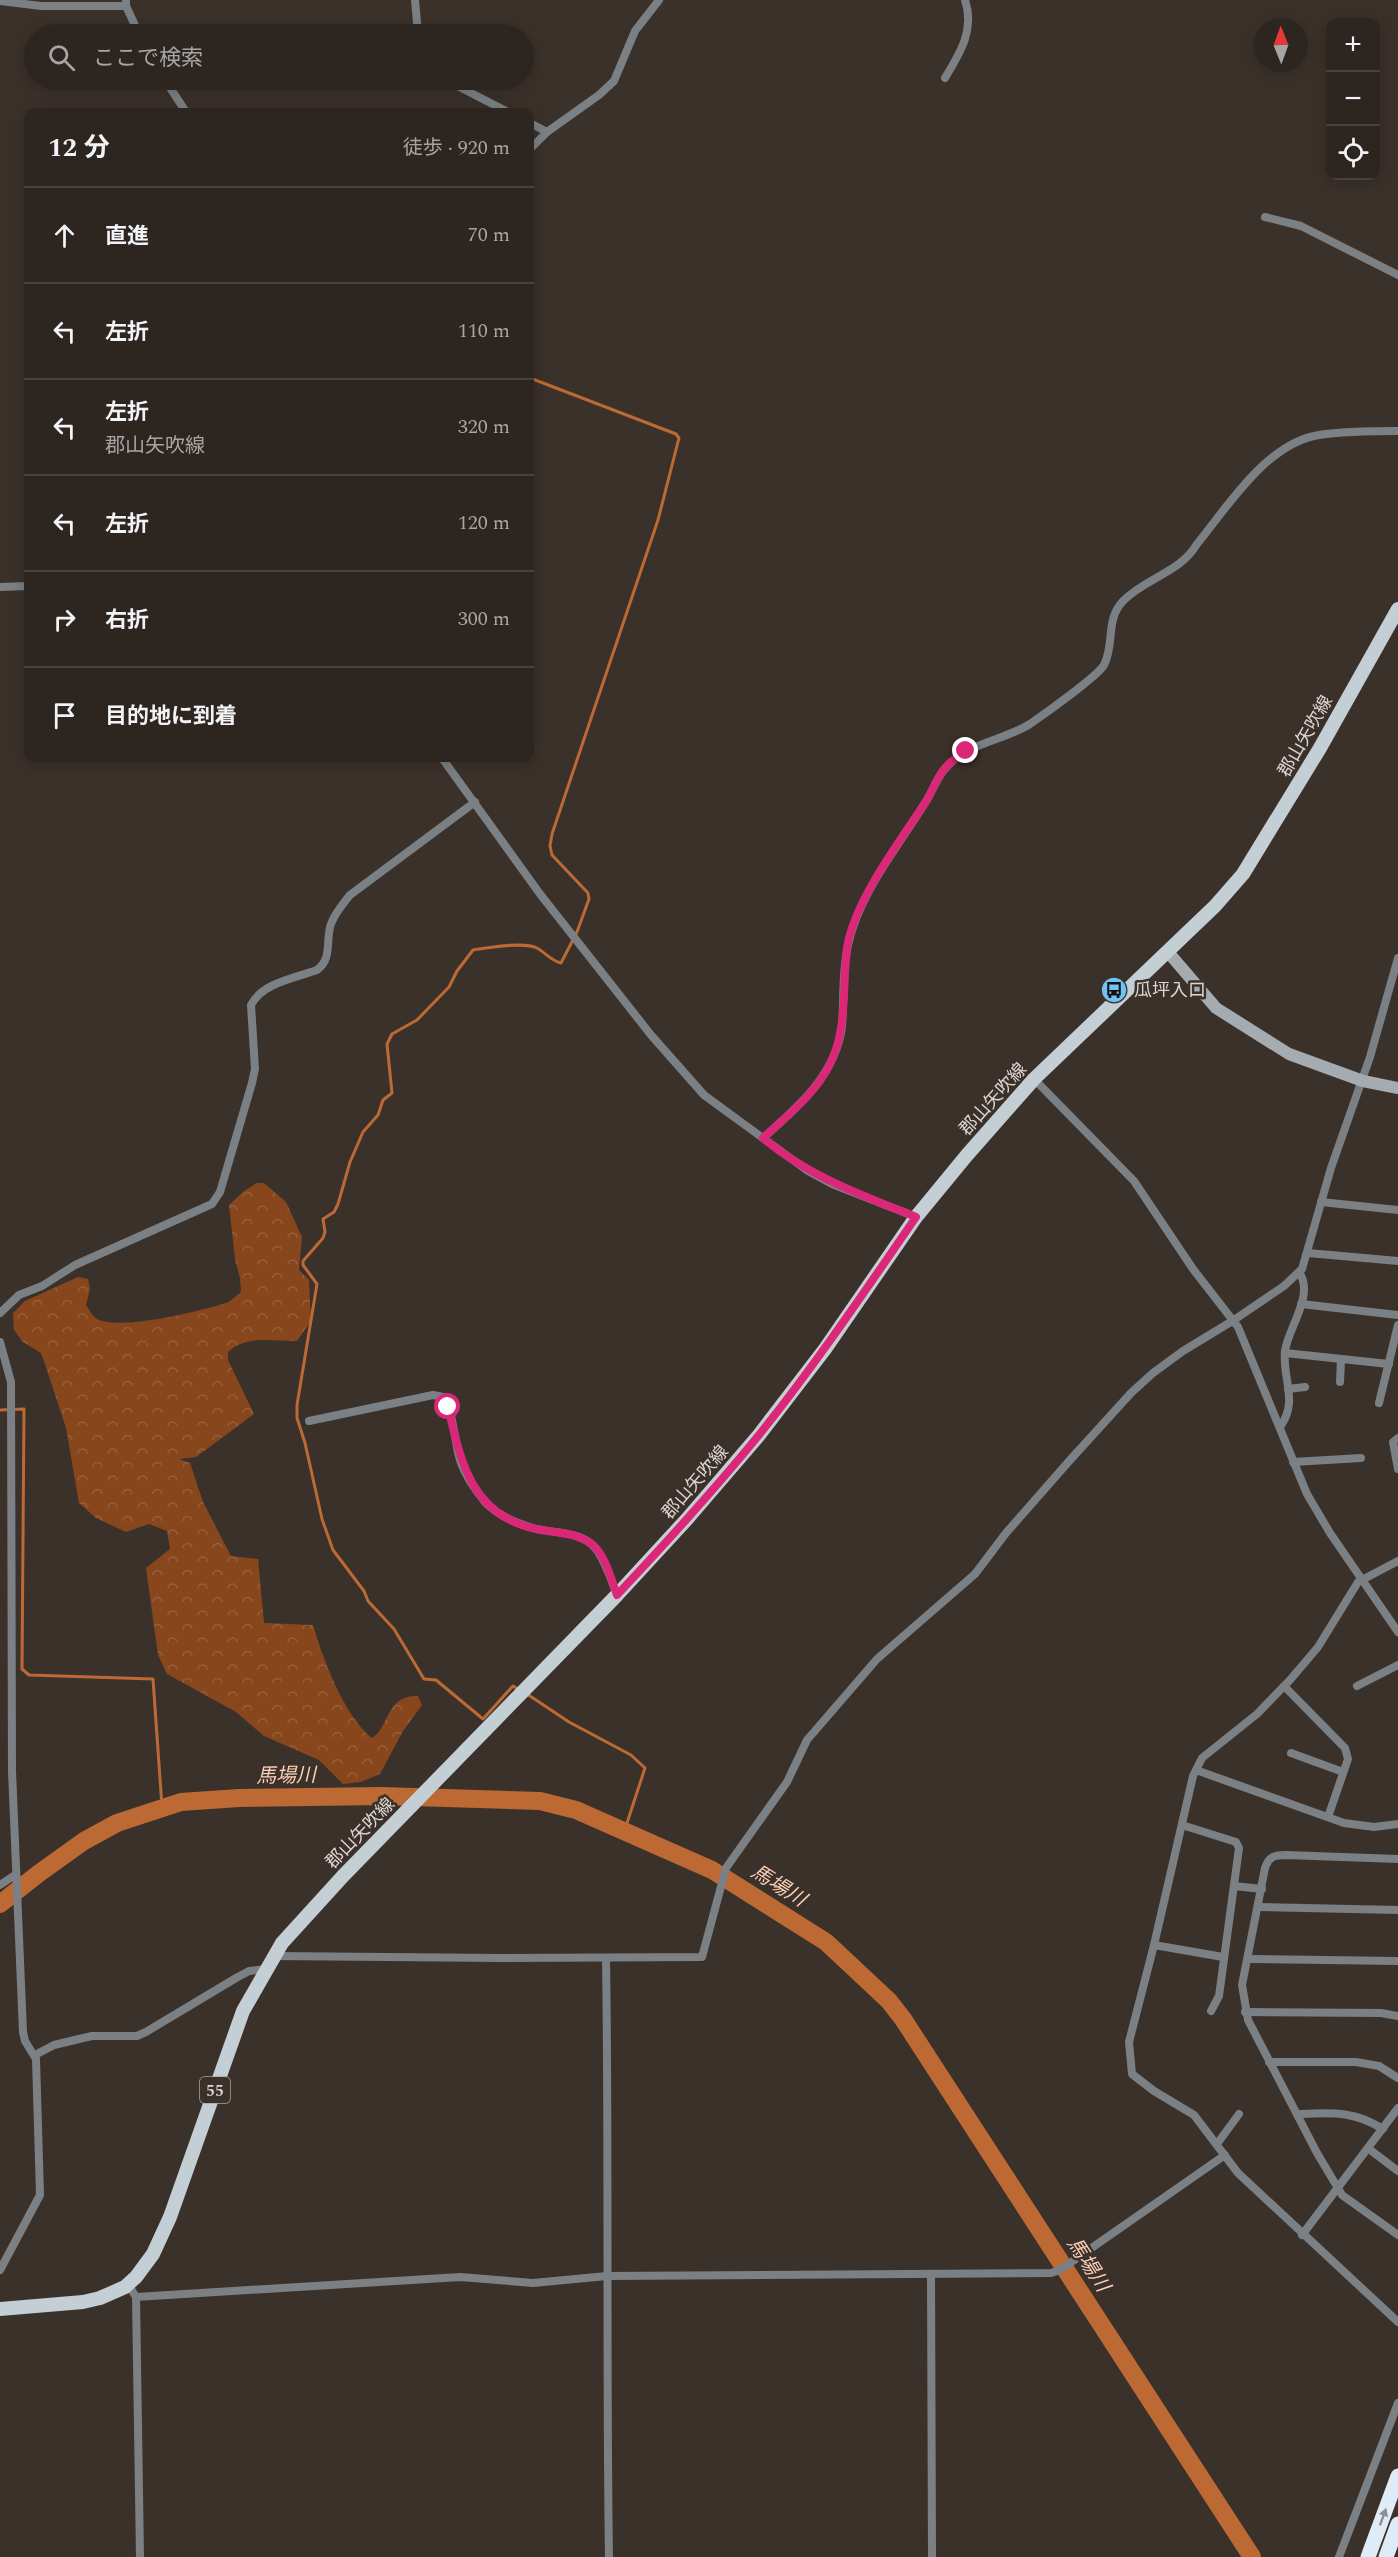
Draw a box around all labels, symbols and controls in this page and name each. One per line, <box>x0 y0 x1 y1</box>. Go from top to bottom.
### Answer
north arrow <box>1254 18 1308 72</box>
map controls <box>1326 18 1380 180</box>
button: + <box>1326 18 1380 72</box>
search box <box>24 24 534 90</box>
icon: search <box>45 41 78 74</box>
text: ここで検索 <box>93 42 203 75</box>
button: − <box>1326 72 1380 126</box>
button: locate <box>1326 126 1380 180</box>
text: 12 分 <box>48 128 110 168</box>
text: 徒歩 · 920 m <box>403 133 510 163</box>
icon: ahead <box>48 219 81 252</box>
text: 直進 <box>105 220 149 253</box>
text: 70 m <box>468 220 510 250</box>
icon: left <box>48 315 81 348</box>
text: 左折 <box>105 316 149 349</box>
text: 110 m <box>458 316 510 346</box>
text: 左折 <box>105 396 149 429</box>
icon: left <box>48 411 81 444</box>
text: 320 m <box>458 412 510 442</box>
text: 郡山矢吹線 <box>105 431 205 461</box>
icon: left <box>48 507 81 540</box>
text: 左折 <box>105 508 149 541</box>
text: 120 m <box>458 508 510 538</box>
icon: right <box>48 603 81 636</box>
text: 右折 <box>105 604 149 637</box>
text: 300 m <box>458 604 510 634</box>
street label: 郡山矢吹線 <box>1271 691 1340 782</box>
icon: arrive <box>48 699 81 732</box>
text: 目的地に到着 <box>105 700 237 733</box>
route end <box>952 737 978 763</box>
bus stop icon: 瓜坪入口 <box>1099 975 1129 1005</box>
place label: 瓜坪入口 <box>1134 977 1206 1004</box>
street label: 郡山矢吹線 <box>953 1057 1034 1142</box>
route start <box>434 1393 460 1419</box>
street label: 郡山矢吹線 <box>656 1440 735 1525</box>
water label: 馬場川 <box>256 1760 318 1792</box>
street label: 郡山矢吹線 <box>319 1792 401 1875</box>
water label: 馬場川 <box>745 1857 814 1916</box>
road number: 55 <box>200 2077 230 2103</box>
water label: 馬場川 <box>1059 2231 1118 2300</box>
one-way arrow <box>1378 2507 1388 2525</box>

